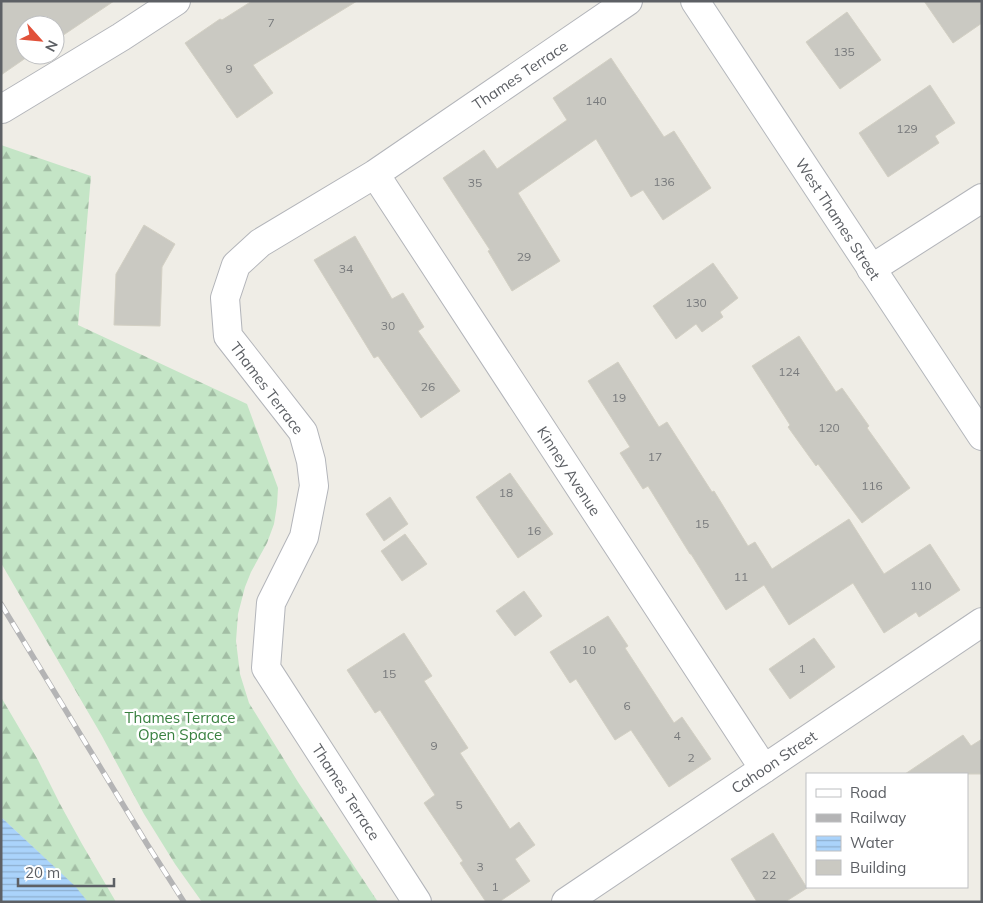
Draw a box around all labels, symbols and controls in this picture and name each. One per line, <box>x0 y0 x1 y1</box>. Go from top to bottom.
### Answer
north arrow <box>15 15 65 65</box>
house number: 7 <box>267 15 275 30</box>
street label: Thames Terrace <box>469 36 571 114</box>
text: N <box>41 37 62 55</box>
house number: 135 <box>833 44 855 59</box>
house number: 9 <box>225 61 233 76</box>
house number: 140 <box>585 93 607 108</box>
house number: 129 <box>896 121 918 136</box>
street label: West Thames Street <box>791 154 885 284</box>
house number: 136 <box>653 174 675 189</box>
house number: 35 <box>468 175 482 190</box>
house number: 29 <box>517 249 531 264</box>
house number: 34 <box>339 261 353 276</box>
house number: 130 <box>685 295 707 310</box>
house number: 30 <box>381 318 395 333</box>
street label: Thames Terrace <box>226 338 308 438</box>
house number: 124 <box>778 364 800 379</box>
house number: 26 <box>421 379 435 394</box>
house number: 19 <box>612 390 626 405</box>
house number: 120 <box>818 420 840 435</box>
street label: Kinney Avenue <box>533 423 605 519</box>
house number: 17 <box>648 449 662 464</box>
house number: 116 <box>861 478 883 493</box>
house number: 18 <box>499 485 513 500</box>
house number: 15 <box>695 516 709 531</box>
house number: 16 <box>527 523 541 538</box>
house number: 11 <box>734 569 748 584</box>
house number: 110 <box>910 578 932 593</box>
house number: 10 <box>582 642 596 657</box>
house number: 1 <box>798 661 806 676</box>
house number: 15 <box>382 666 396 681</box>
house number: 6 <box>623 698 631 713</box>
park label: Thames Terrace Open Space <box>125 708 235 744</box>
street label: Cahoon Street <box>728 726 820 798</box>
house number: 4 <box>673 728 681 743</box>
house number: 9 <box>430 738 438 753</box>
street label: Thames Terrace <box>308 740 384 844</box>
house number: 2 <box>687 750 695 765</box>
legend <box>806 773 968 888</box>
text: Road <box>850 783 887 802</box>
house number: 5 <box>455 797 463 812</box>
text: Railway <box>850 808 906 827</box>
text: Water <box>850 833 894 852</box>
scale bar <box>18 856 114 888</box>
text: Building <box>850 858 906 877</box>
house number: 3 <box>476 859 484 874</box>
text: 20 m <box>25 863 60 882</box>
house number: 22 <box>762 867 776 882</box>
house number: 1 <box>491 879 499 894</box>

